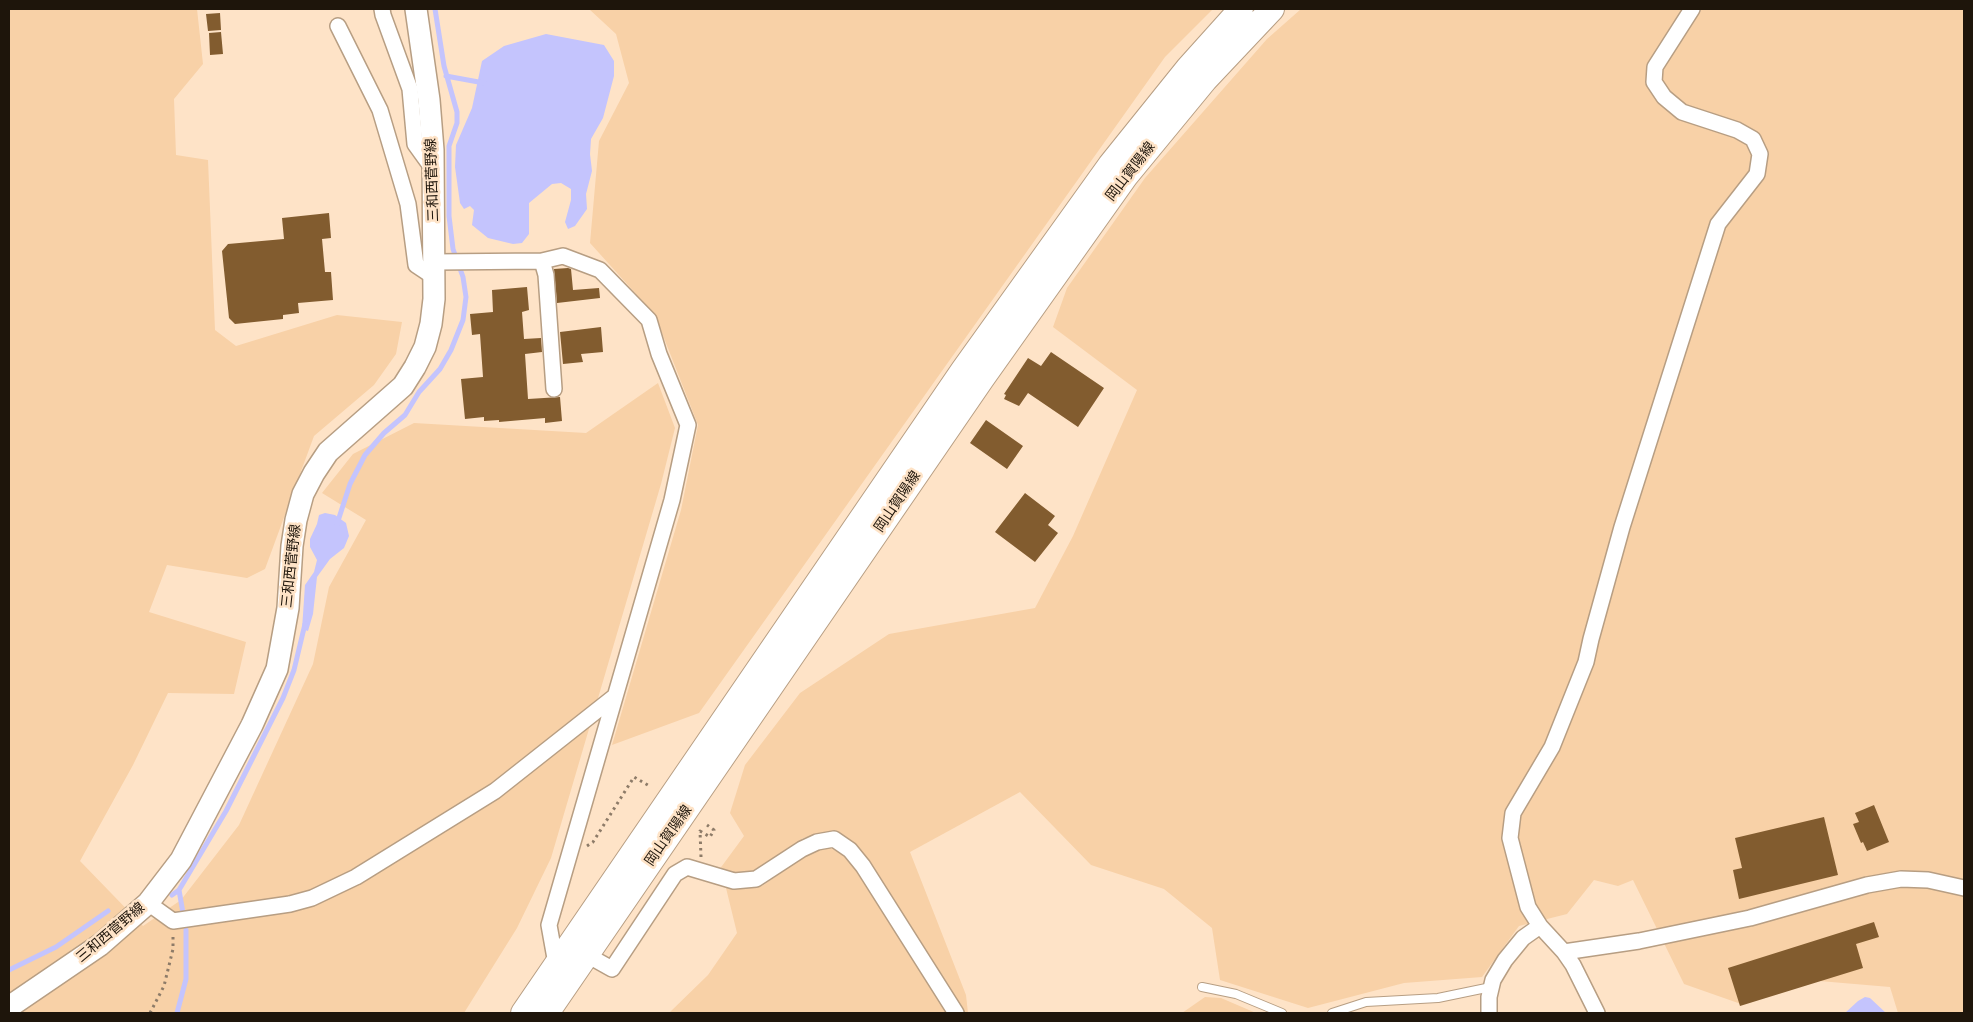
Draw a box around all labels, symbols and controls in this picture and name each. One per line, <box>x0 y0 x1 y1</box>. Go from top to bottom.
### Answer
street label: 三和西菅野線 <box>423 138 443 222</box>
street label: 岡山賀陽線 <box>1103 139 1159 205</box>
street label: 岡山賀陽線 <box>871 468 925 536</box>
street label: 三和西菅野線 <box>279 523 305 609</box>
street label: 岡山賀陽線 <box>642 803 696 869</box>
street label: 三和西菅野線 <box>73 900 149 966</box>

